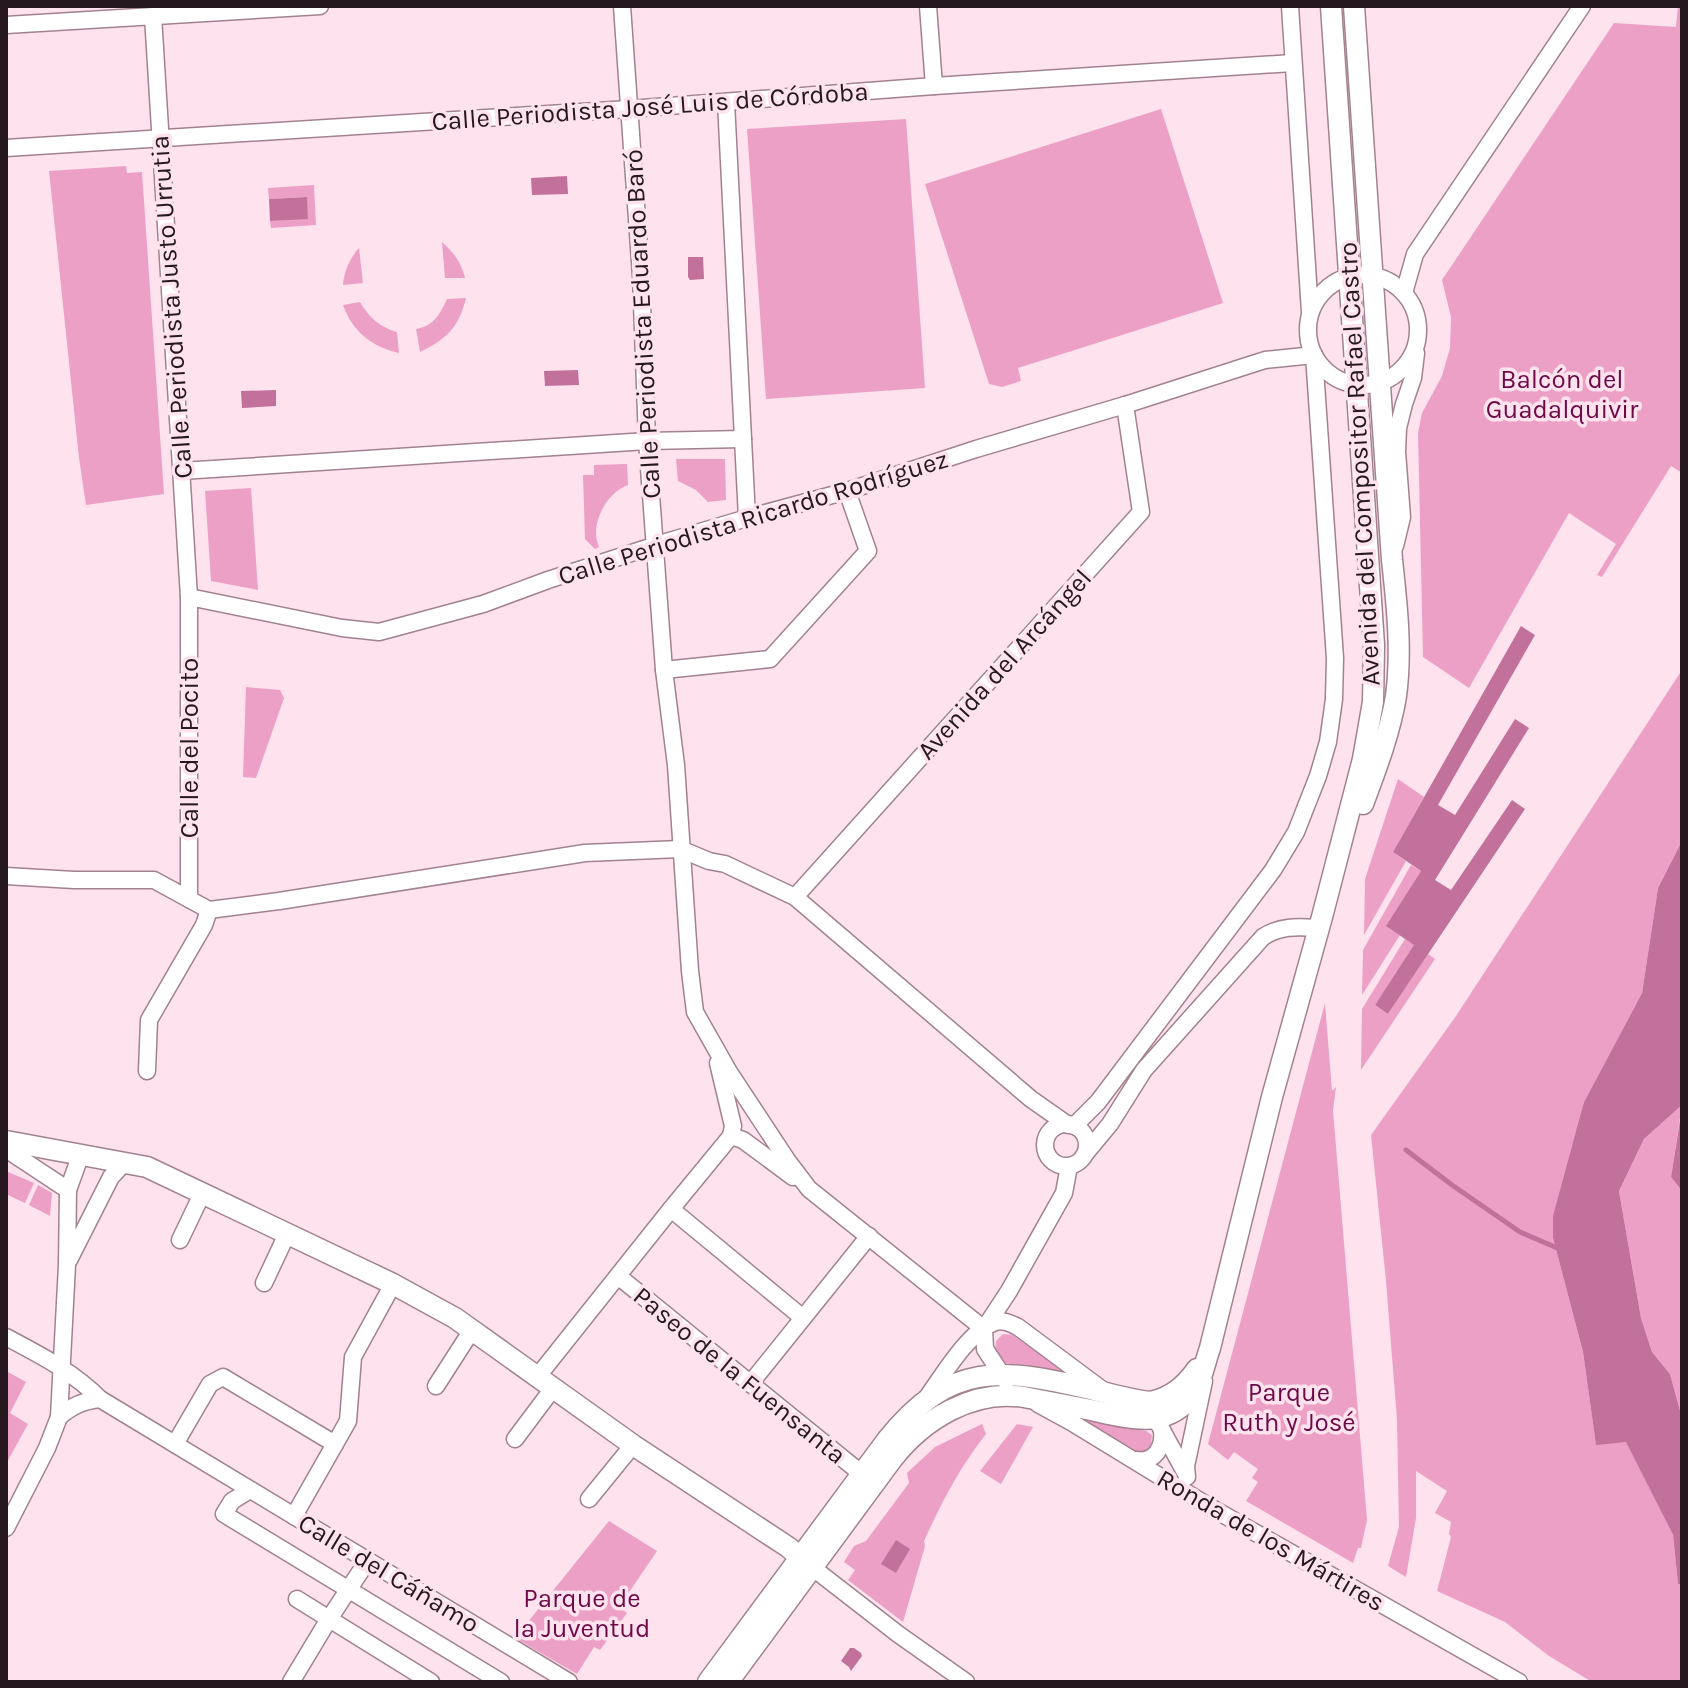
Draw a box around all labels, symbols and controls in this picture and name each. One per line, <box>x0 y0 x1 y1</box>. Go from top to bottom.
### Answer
street label: Calle Periodista José Luis de Córdoba <box>431 76 869 137</box>
street label: Calle Periodista Justo Urrutia <box>144 134 199 480</box>
street label: Calle Periodista Eduardo Baró <box>618 148 667 499</box>
street label: Avenida del Compositor Rafael Castro <box>1332 241 1387 687</box>
park label: Balcón del Guadalquivir <box>1486 364 1639 425</box>
street label: Calle Periodista Ricardo Rodríguez <box>555 443 952 592</box>
street label: Avenida del Arcángel <box>911 563 1098 766</box>
street label: Calle del Pocito <box>174 658 205 838</box>
street label: Paseo de la Fuensanta <box>627 1280 852 1471</box>
park label: Parque Ruth y José <box>1222 1377 1356 1438</box>
street label: Ronda de los Mártires <box>1151 1463 1390 1618</box>
street label: Calle del Cáñamo <box>293 1507 485 1640</box>
park label: Parque de la Juventud <box>513 1583 651 1644</box>

